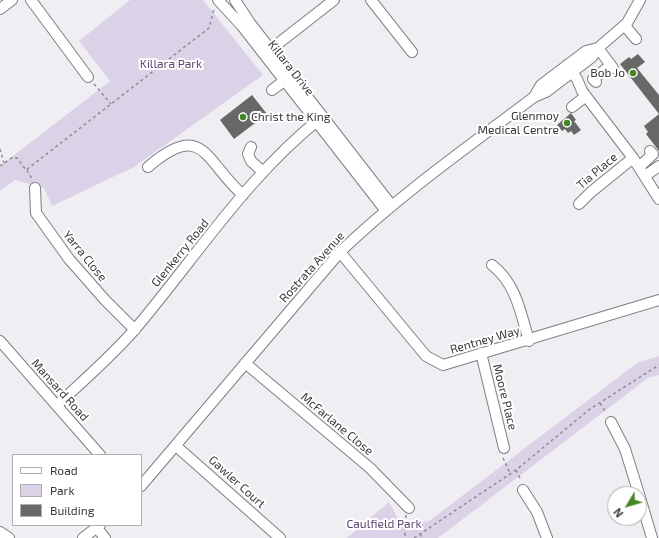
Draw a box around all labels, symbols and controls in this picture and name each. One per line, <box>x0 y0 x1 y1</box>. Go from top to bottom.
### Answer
street label: Killara Drive <box>265 37 317 99</box>
park label: Killara Park <box>140 57 202 71</box>
place label: Bob Jo <box>590 66 625 80</box>
marker: Bob Jo <box>628 68 638 78</box>
place label: Glenmoy Medical Centre <box>478 109 559 137</box>
place label: Christ the King <box>251 110 330 124</box>
marker: Christ the King <box>238 112 248 122</box>
marker: Glenmoy Medical Centre <box>562 118 572 128</box>
street label: Tia Place <box>574 150 620 192</box>
street label: Glenkerry Road <box>148 216 212 290</box>
street label: Yarra Close <box>60 228 110 284</box>
street label: Rostrata Avenue <box>276 229 348 305</box>
street label: Rentney Way <box>448 323 522 357</box>
street label: Mansard Road <box>28 356 92 424</box>
street label: Moore Place <box>490 363 520 431</box>
street label: McFarlane Close <box>298 390 376 458</box>
street label: Gawler Court <box>206 453 268 511</box>
legend <box>12 454 142 526</box>
text: Road <box>50 463 78 477</box>
text: Park <box>50 483 75 497</box>
north arrow <box>607 486 647 526</box>
text: Building <box>50 503 94 517</box>
text: N <box>610 506 626 520</box>
park label: Caulfield Park <box>346 517 422 531</box>

